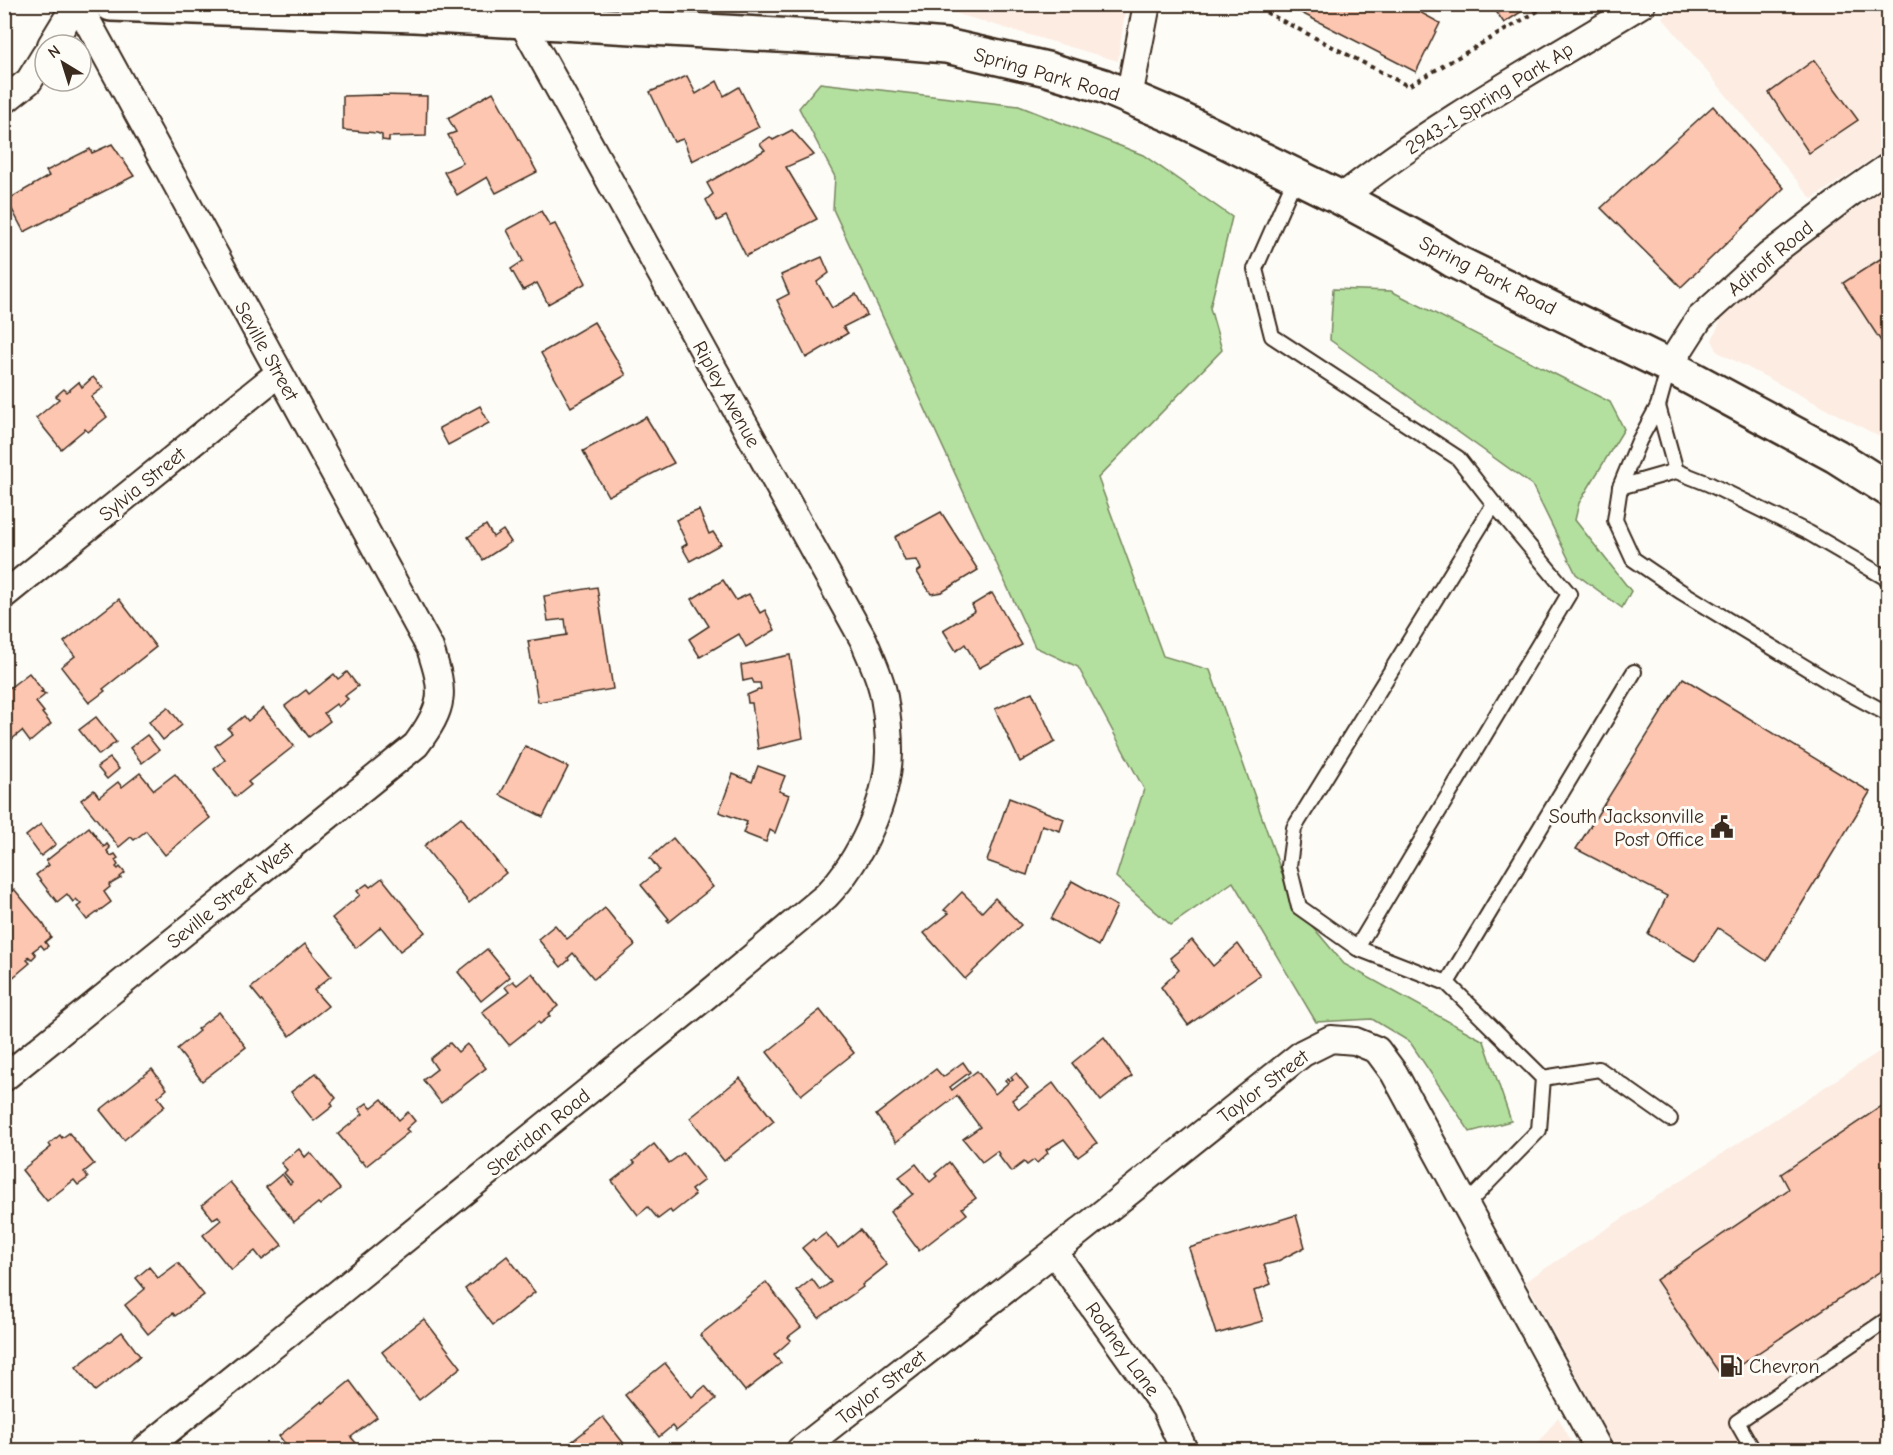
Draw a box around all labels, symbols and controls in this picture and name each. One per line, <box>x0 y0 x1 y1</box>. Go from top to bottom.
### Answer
north arrow <box>33 33 93 93</box>
street label: 2943-1 Spring Park Ap <box>1401 37 1577 159</box>
text: N <box>45 42 64 62</box>
street label: Spring Park Road <box>971 43 1122 106</box>
street label: Adirolf Road <box>1723 216 1818 301</box>
street label: Spring Park Road <box>1415 231 1560 320</box>
street label: Seville Street <box>230 298 304 406</box>
street label: Ripley Avenue <box>688 337 765 451</box>
street label: Sylvia Street <box>95 442 191 526</box>
place label: South Jacksonville Post Office <box>1549 805 1704 851</box>
public building icon: South Jacksonville Post Office <box>1709 814 1735 840</box>
street label: Seville Street West <box>162 836 299 953</box>
street label: Taylor Street <box>1213 1044 1314 1128</box>
street label: Sheridan Road <box>482 1084 595 1181</box>
street label: Rodney Lane <box>1081 1298 1164 1401</box>
street label: Taylor Street <box>832 1344 932 1430</box>
fuel station icon: Chevron <box>1718 1353 1744 1379</box>
place label: Chevron <box>1749 1355 1820 1378</box>

